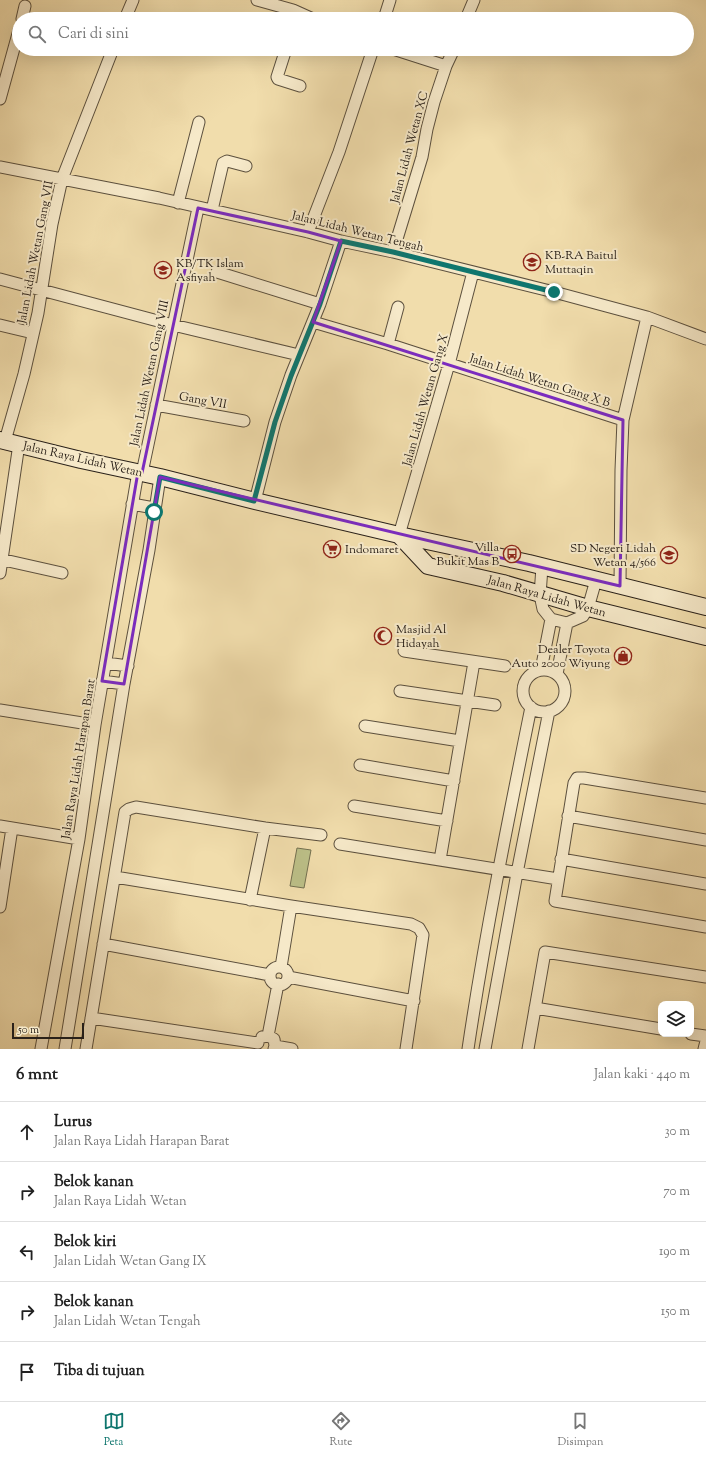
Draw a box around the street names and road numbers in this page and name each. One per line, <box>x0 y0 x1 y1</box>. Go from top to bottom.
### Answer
street label: Jalan Lidah Wetan XC <box>386 89 434 206</box>
street label: Jalan Lidah Wetan Gang VII <box>13 179 59 326</box>
street label: Jalan Lidah Wetan Tengah <box>289 207 426 257</box>
street label: Jalan Lidah Wetan Gang VIII <box>125 298 174 449</box>
street label: Jalan Lidah Wetan Gang X <box>398 332 453 469</box>
street label: Jalan Lidah Wetan Gang X B <box>466 349 613 412</box>
street label: Gang VII <box>177 388 228 414</box>
street label: Jalan Raya Lidah Wetan <box>20 437 144 483</box>
street label: Jalan Raya Lidah Wetan <box>484 571 608 622</box>
street label: Jalan Raya Lidah Harapan Barat <box>57 678 101 841</box>

